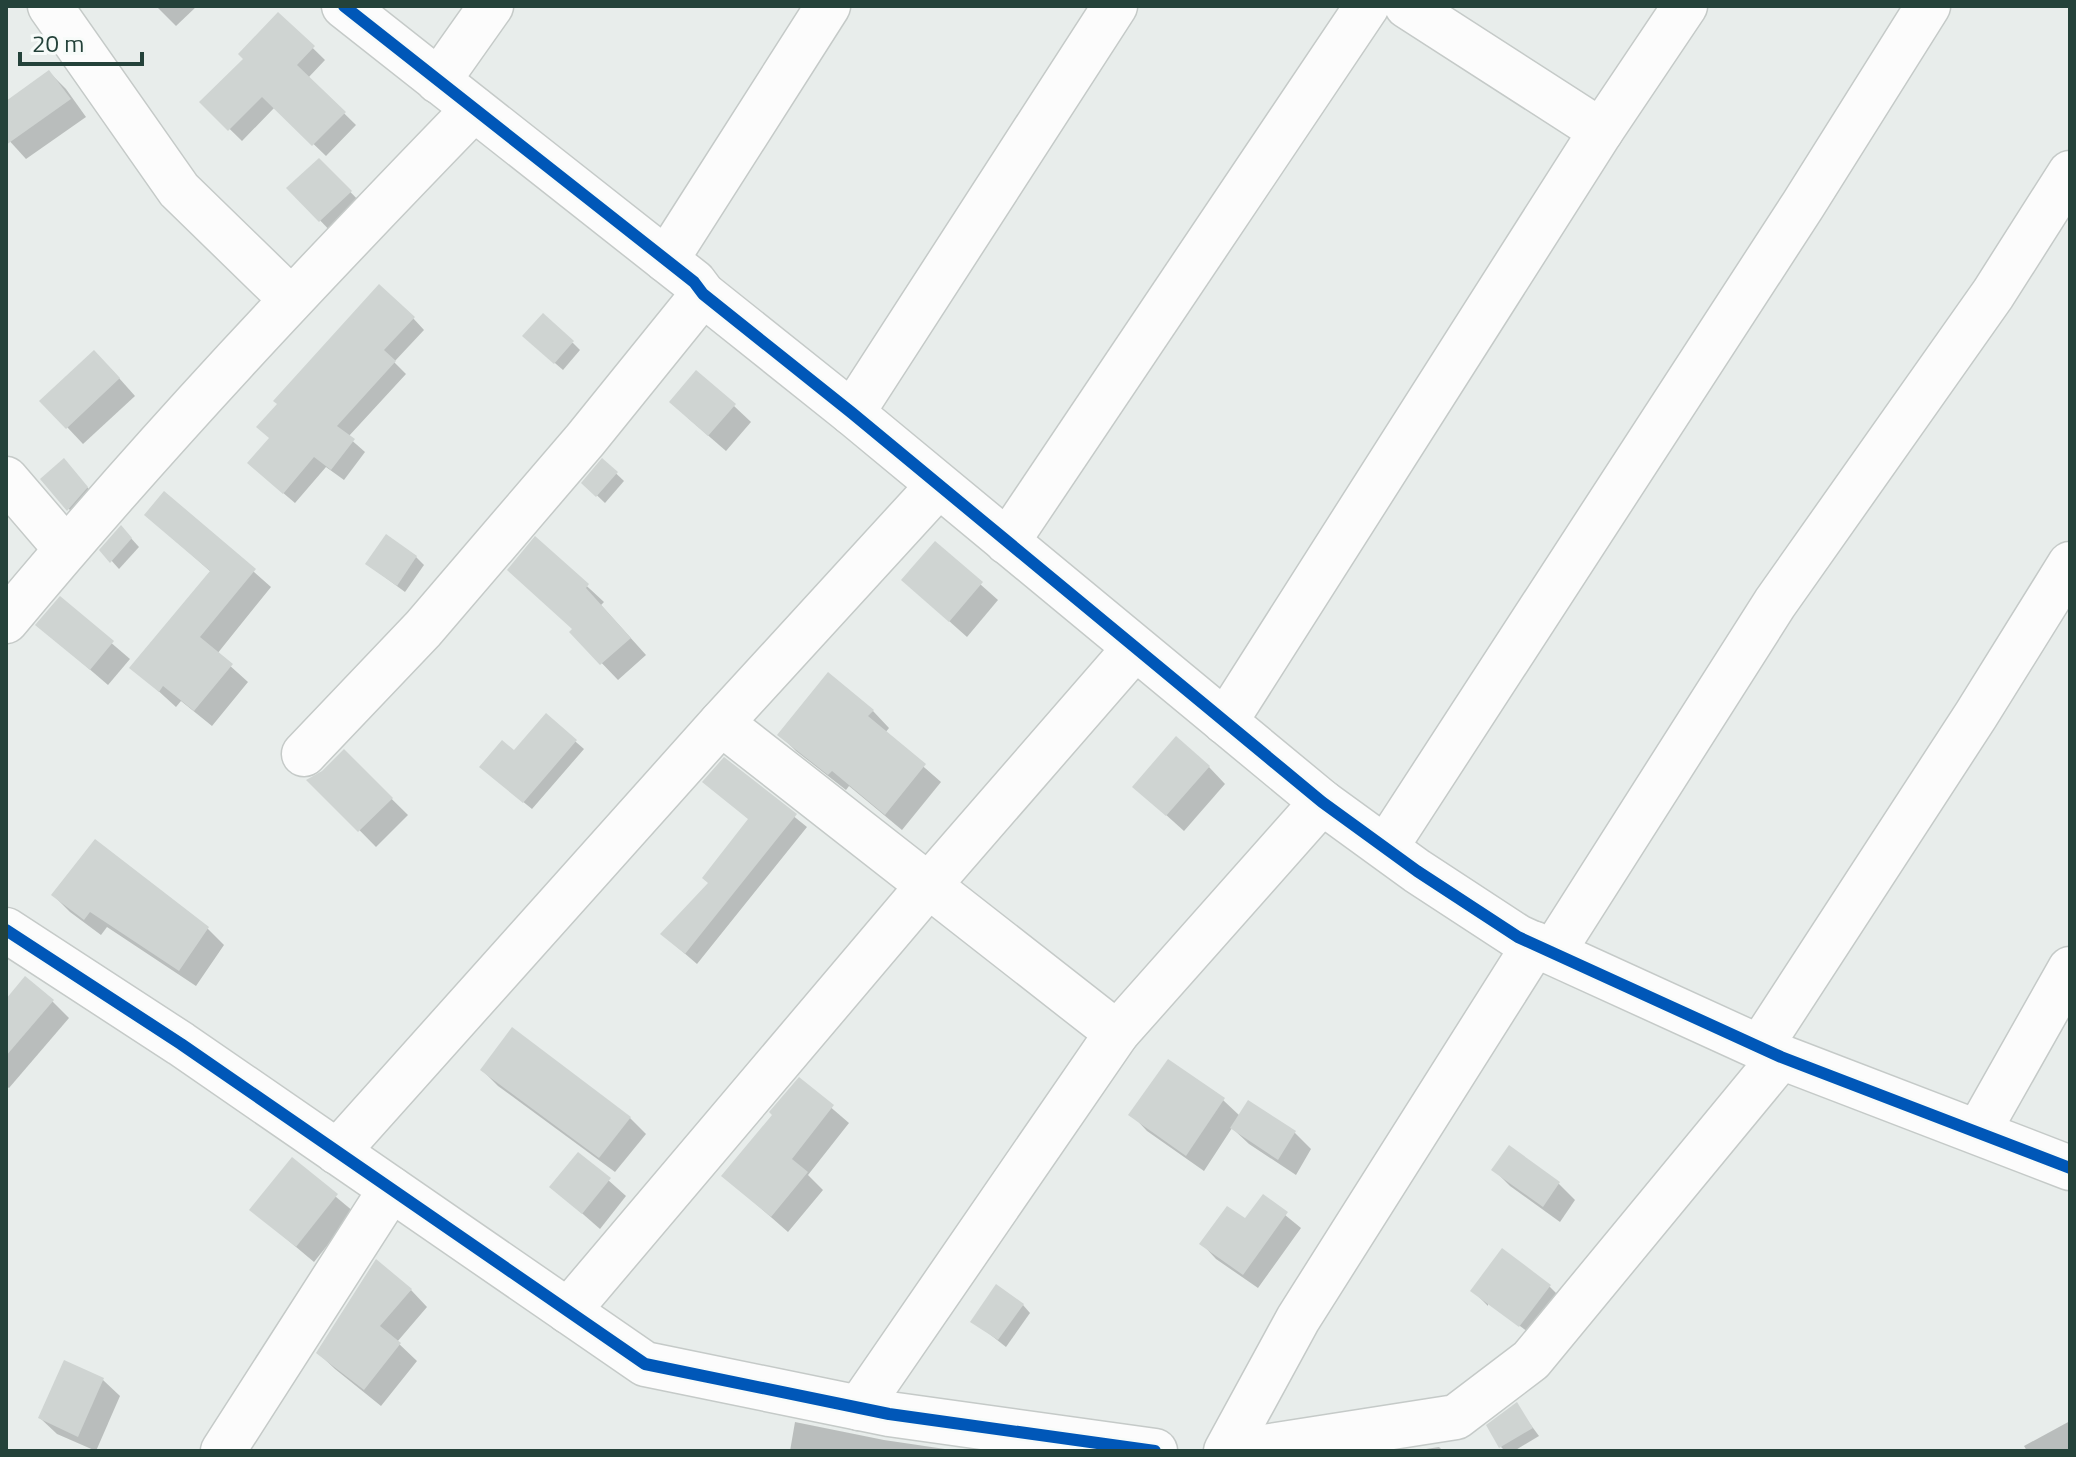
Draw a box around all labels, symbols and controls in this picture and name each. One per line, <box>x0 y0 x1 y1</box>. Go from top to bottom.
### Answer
scale bar <box>20 16 142 66</box>
text: 20 m <box>32 25 84 61</box>

